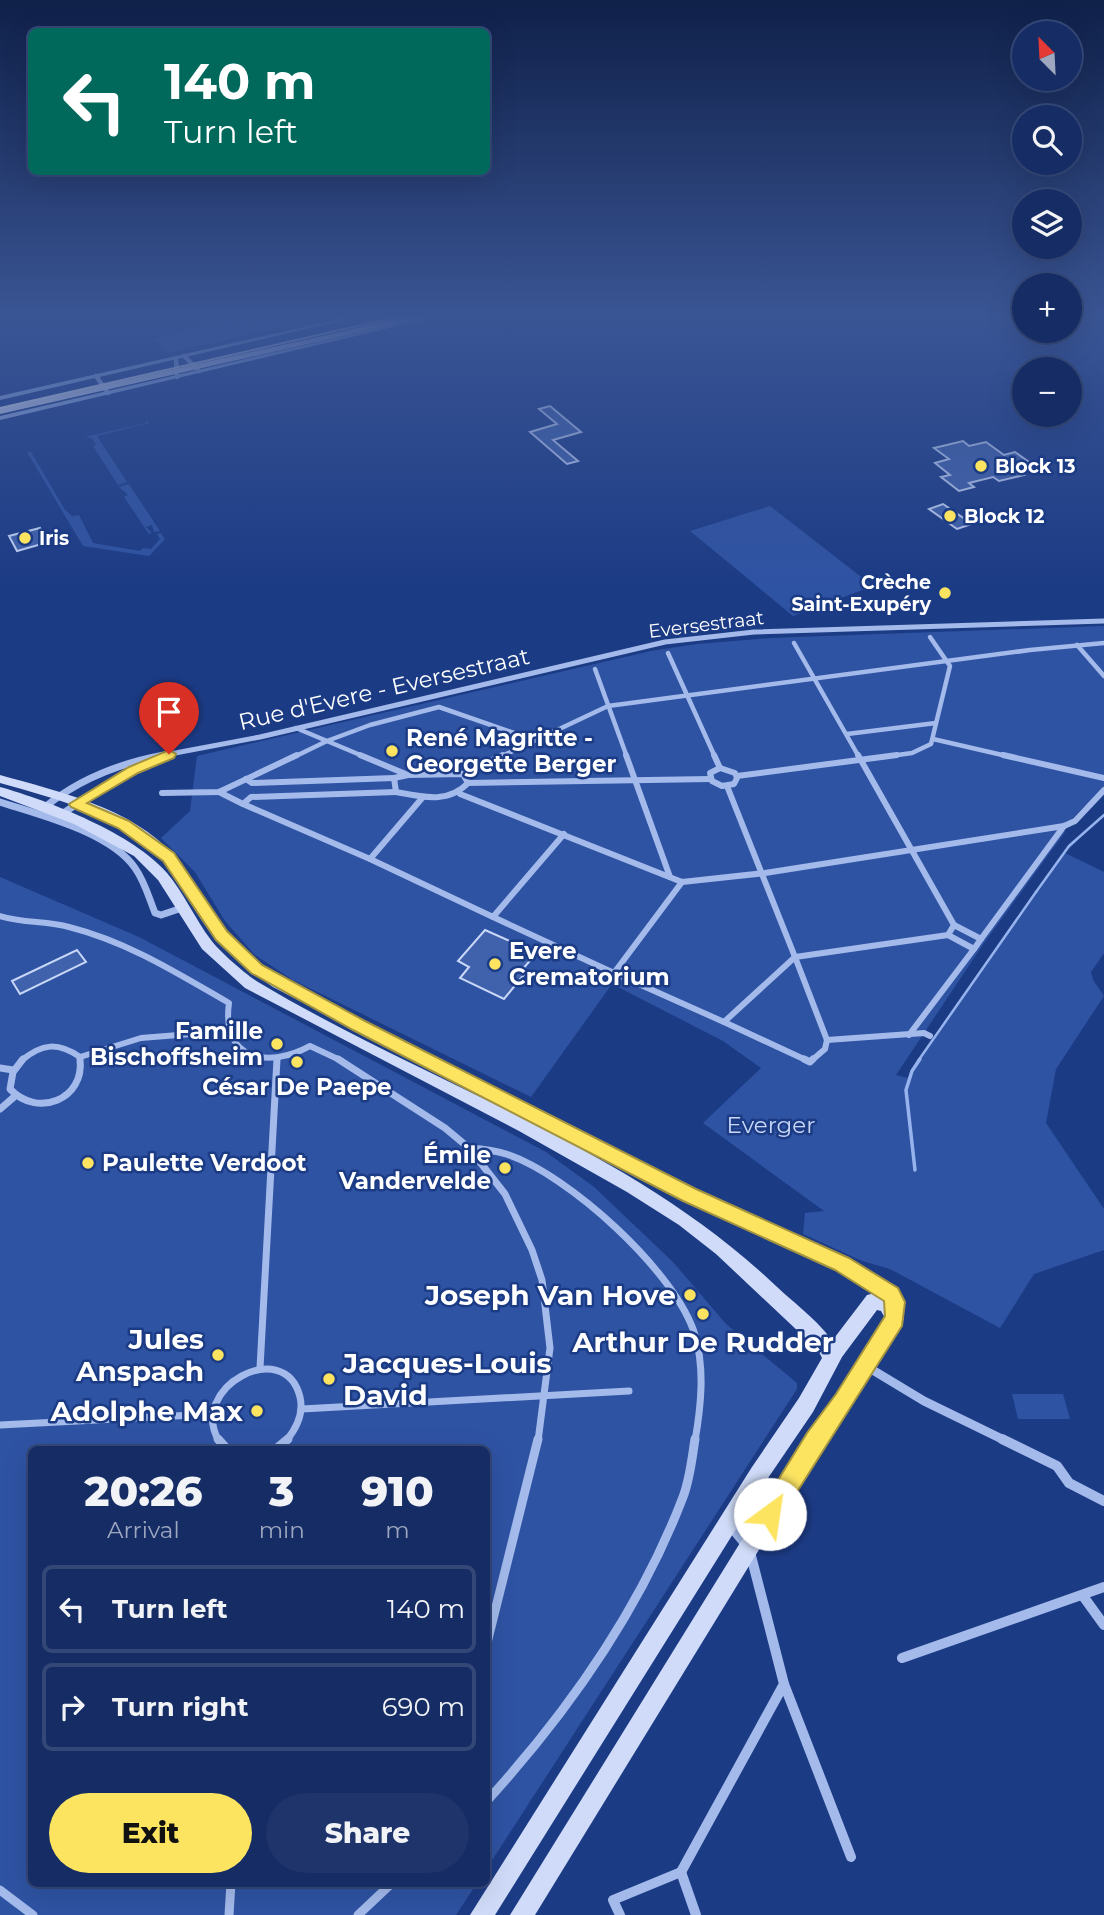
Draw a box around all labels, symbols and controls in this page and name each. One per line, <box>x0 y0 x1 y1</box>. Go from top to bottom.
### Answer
north arrow <box>1012 21 1082 91</box>
map controls <box>1012 21 1082 427</box>
text: 140 m <box>164 52 316 111</box>
icon: left <box>49 56 140 147</box>
button: search <box>1012 105 1082 175</box>
text: Turn left <box>164 112 298 151</box>
button: layers <box>1012 189 1082 259</box>
button: + <box>1012 273 1082 343</box>
button: − <box>1012 357 1082 427</box>
place label: Block 13 <box>995 455 1075 478</box>
marker: Block 13 <box>973 458 989 474</box>
place label: Block 12 <box>964 505 1044 528</box>
marker: Block 12 <box>942 508 958 524</box>
place label: Iris <box>39 527 69 550</box>
marker: Iris <box>17 530 33 546</box>
place label: Crèche Saint-Exupéry <box>791 571 932 616</box>
marker: Crèche Saint-Exupéry <box>937 585 953 601</box>
street label: Eversestraat <box>647 606 765 643</box>
street label: Rue d'Evere - Eversestraat <box>236 642 532 736</box>
pin <box>139 682 199 754</box>
icon: arrive <box>150 693 188 731</box>
place label: René Magritte - Georgette Berger <box>406 724 616 778</box>
marker: René Magritte - Georgette Berger <box>384 743 400 759</box>
place label: Evere Crematorium <box>509 937 670 991</box>
marker: Evere Crematorium <box>487 956 503 972</box>
place label: Famille Bischoffsheim <box>90 1017 263 1071</box>
marker: Famille Bischoffsheim <box>269 1036 285 1052</box>
marker: César De Paepe <box>289 1054 305 1070</box>
place label: César De Paepe <box>202 1073 392 1101</box>
park label: Everger <box>727 1111 815 1139</box>
place label: Émile Vandervelde <box>338 1141 491 1195</box>
place label: Paulette Verdoot <box>102 1149 306 1177</box>
marker: Paulette Verdoot <box>80 1155 96 1171</box>
marker: Émile Vandervelde <box>497 1160 513 1176</box>
place label: Joseph Van Hove <box>424 1278 676 1312</box>
marker: Joseph Van Hove <box>682 1287 698 1303</box>
marker: Arthur De Rudder <box>695 1306 711 1322</box>
place label: Jules Anspach <box>75 1322 204 1388</box>
place label: Arthur De Rudder <box>571 1325 834 1359</box>
place label: Jacques-Louis David <box>342 1346 552 1412</box>
marker: Jules Anspach <box>210 1347 226 1363</box>
marker: Jacques-Louis David <box>321 1371 337 1387</box>
place label: Adolphe Max <box>50 1394 243 1428</box>
marker: Adolphe Max <box>249 1403 265 1419</box>
text: 20:26 <box>84 1465 202 1517</box>
text: 3 <box>269 1465 294 1517</box>
text: 910 <box>361 1465 434 1517</box>
position arrow <box>733 1477 807 1551</box>
text: Arrival <box>107 1516 180 1544</box>
text: min <box>259 1516 305 1544</box>
text: m <box>385 1516 410 1544</box>
icon: left <box>53 1590 91 1628</box>
text: Turn left <box>112 1593 228 1625</box>
text: 140 m <box>387 1593 465 1625</box>
icon: right <box>53 1688 91 1726</box>
text: Turn right <box>112 1691 248 1723</box>
text: 690 m <box>382 1691 465 1723</box>
button: Exit <box>49 1793 252 1873</box>
button: Share <box>266 1793 469 1873</box>

